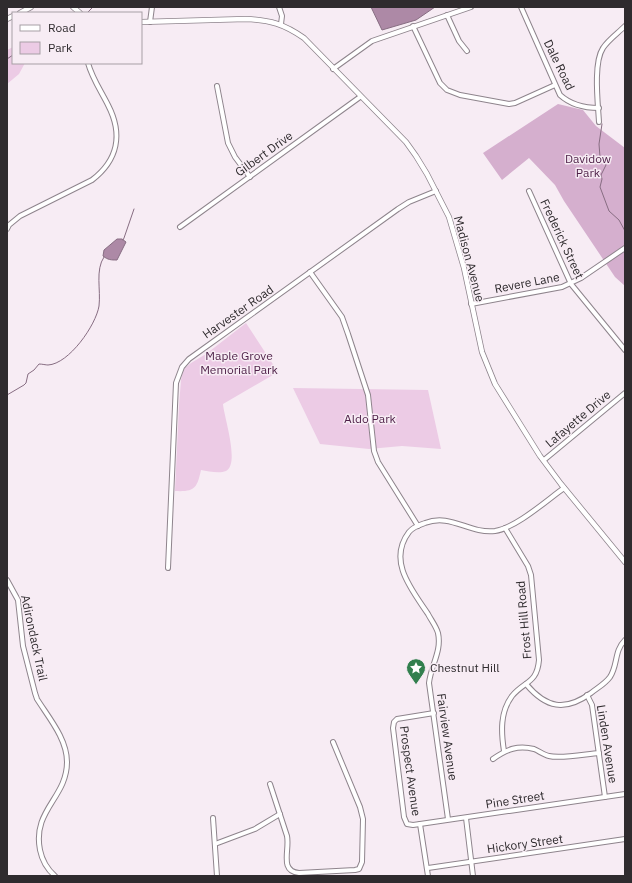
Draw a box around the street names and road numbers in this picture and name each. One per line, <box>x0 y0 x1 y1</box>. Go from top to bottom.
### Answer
street label: Dale Road <box>541 37 578 93</box>
street label: Gilbert Drive <box>232 127 296 180</box>
street label: Frederick Street <box>537 196 588 281</box>
street label: Madison Avenue <box>451 214 488 304</box>
street label: Revere Lane <box>493 269 561 296</box>
street label: Harvester Road <box>199 282 276 342</box>
street label: Lafayette Drive <box>542 387 614 450</box>
street label: Frost Hill Road <box>513 580 534 660</box>
street label: Adirondack Trail <box>18 594 51 682</box>
street label: Fairview Avenue <box>434 692 461 782</box>
street label: Linden Avenue <box>594 704 621 785</box>
street label: Prospect Avenue <box>397 725 424 817</box>
street label: Pine Street <box>484 787 545 812</box>
street label: Hickory Street <box>486 831 564 856</box>

